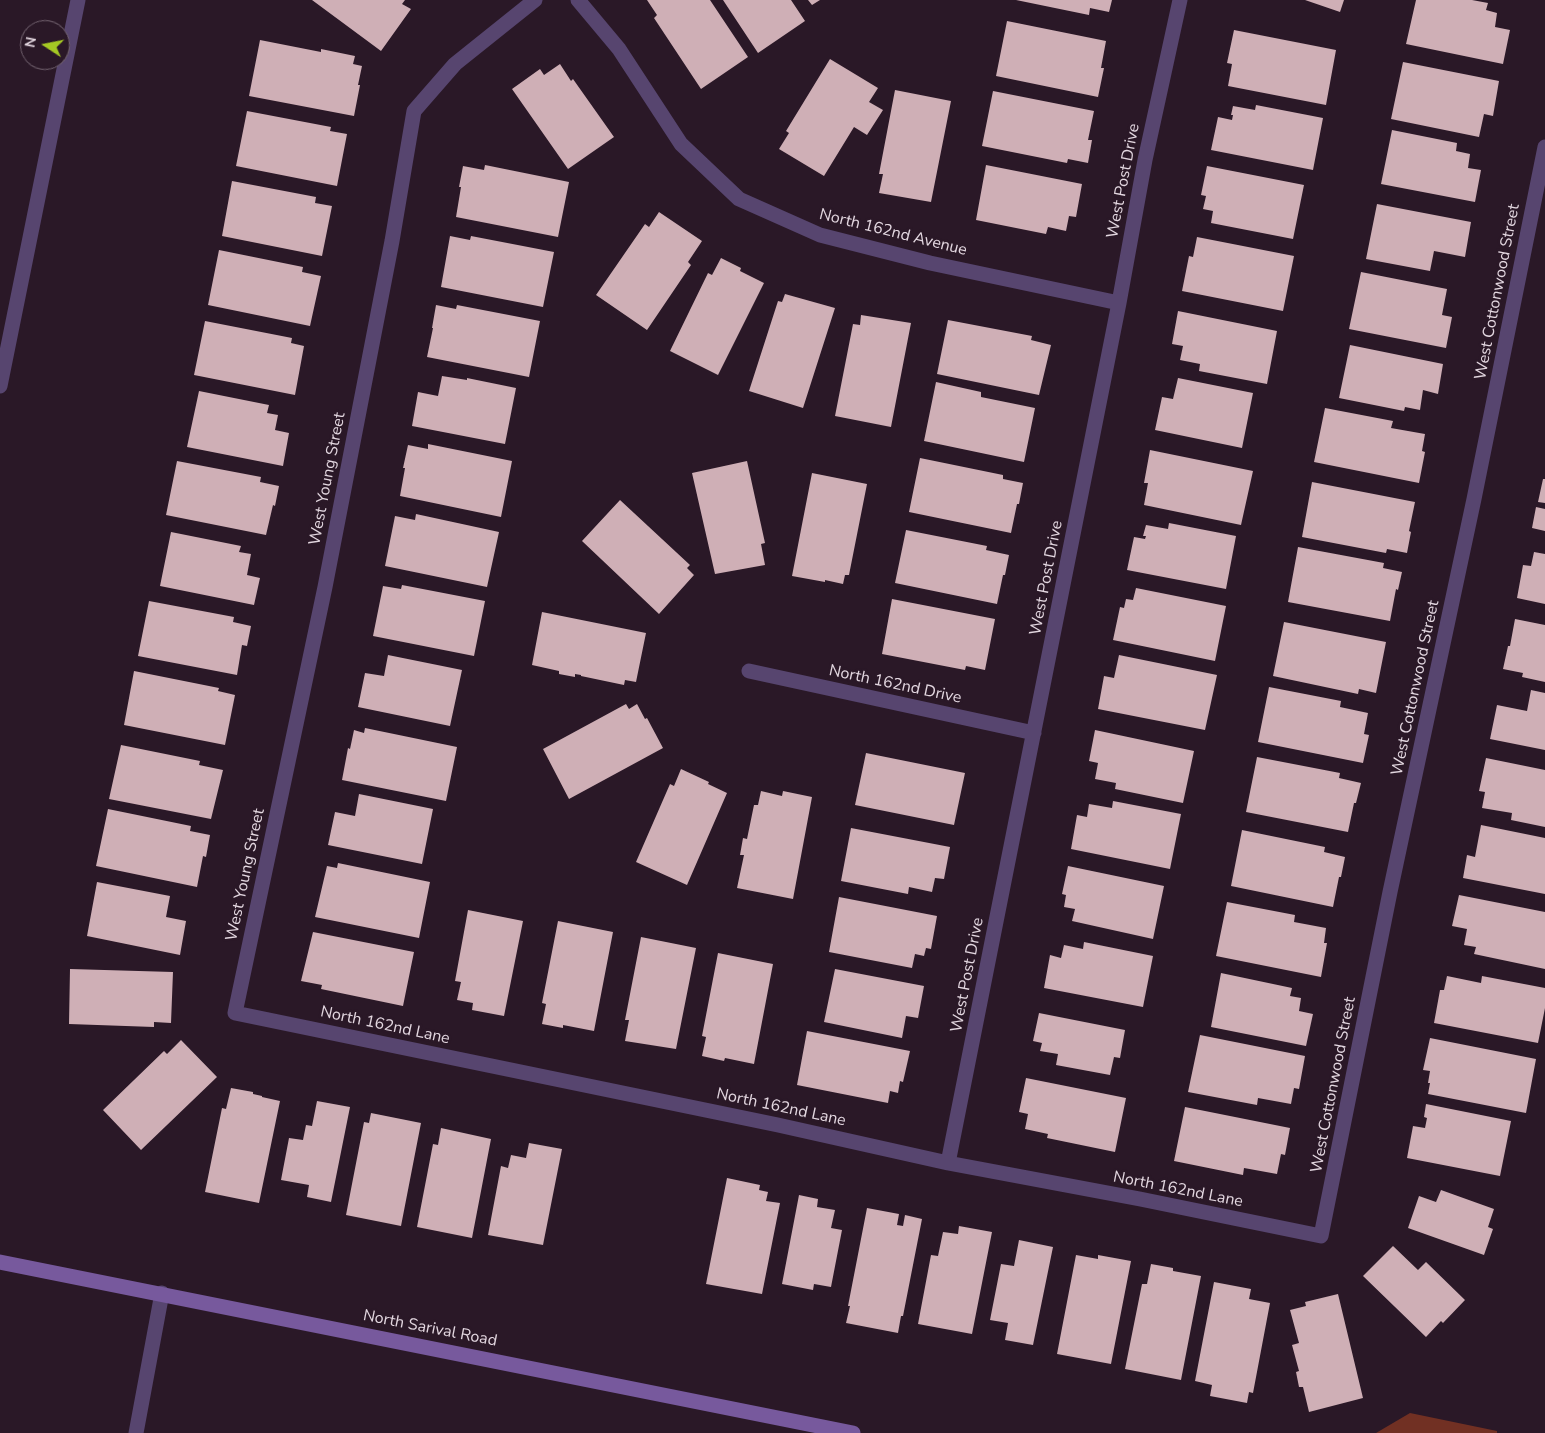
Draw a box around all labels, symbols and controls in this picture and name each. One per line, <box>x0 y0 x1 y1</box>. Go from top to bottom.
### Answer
north arrow <box>20 20 70 70</box>
text: N <box>20 35 41 49</box>
street label: West Post Drive <box>1103 122 1145 240</box>
street label: West Cottonwood Street <box>1472 203 1524 381</box>
street label: North 162nd Avenue <box>817 205 969 261</box>
street label: West Young Street <box>306 411 350 547</box>
street label: West Post Drive <box>1026 519 1068 637</box>
street label: West Cottonwood Street <box>1388 599 1444 777</box>
street label: North 162nd Drive <box>827 662 963 708</box>
street label: West Young Street <box>223 807 269 943</box>
street label: West Post Drive <box>947 916 989 1034</box>
street label: West Cottonwood Street <box>1308 996 1360 1174</box>
street label: North 162nd Lane <box>319 1003 451 1049</box>
street label: North 162nd Lane <box>715 1085 847 1131</box>
street label: North 162nd Lane <box>1111 1168 1245 1212</box>
street label: North Sarival Road <box>361 1307 499 1351</box>

